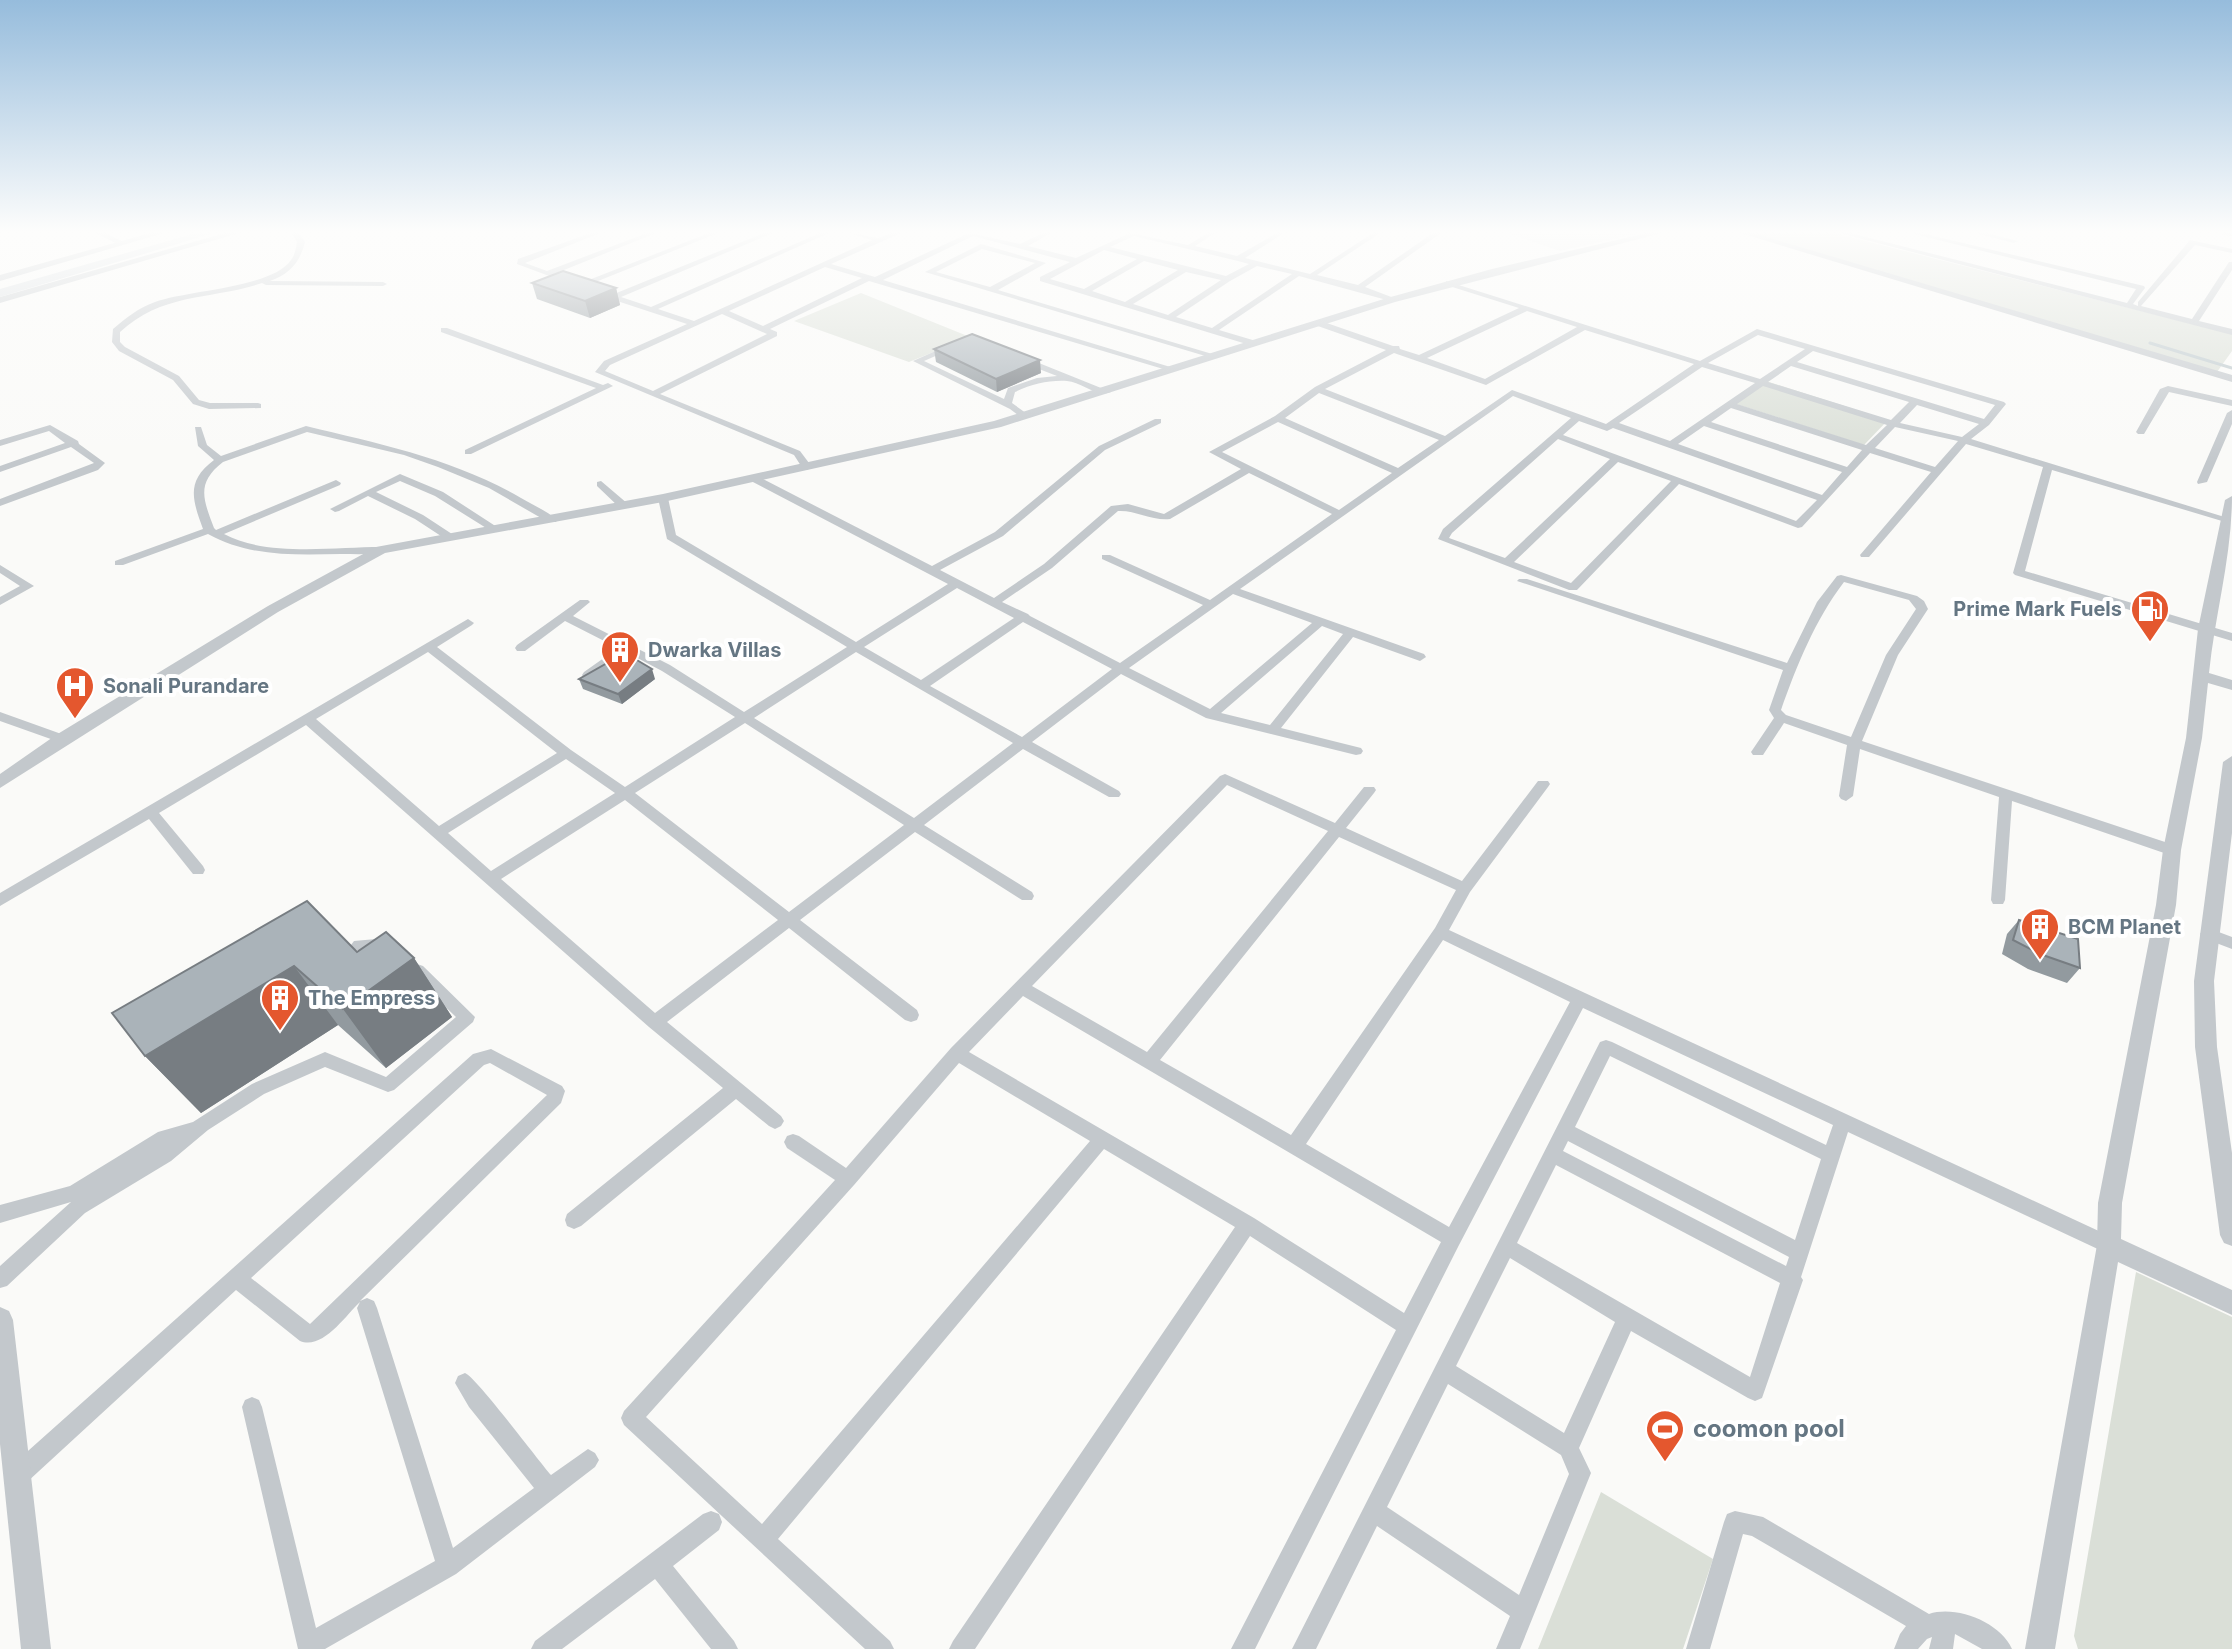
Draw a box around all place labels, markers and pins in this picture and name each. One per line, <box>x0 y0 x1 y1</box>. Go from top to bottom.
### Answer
fuel station icon: Prime Mark Fuels <box>2129 588 2171 643</box>
place label: Prime Mark Fuels <box>1953 597 2122 621</box>
building icon: Dwarka Villas <box>599 629 641 684</box>
place label: Dwarka Villas <box>648 638 781 662</box>
hospital icon: Sonali Purandare <box>54 665 96 720</box>
place label: Sonali Purandare <box>103 674 269 698</box>
building icon: BCM Planet <box>2019 906 2061 961</box>
place label: BCM Planet <box>2068 915 2181 939</box>
building icon: The Empress <box>259 977 301 1032</box>
place label: The Empress <box>308 986 435 1010</box>
sports icon: coomon pool <box>1644 1408 1686 1463</box>
place label: coomon pool <box>1693 1414 1845 1443</box>

